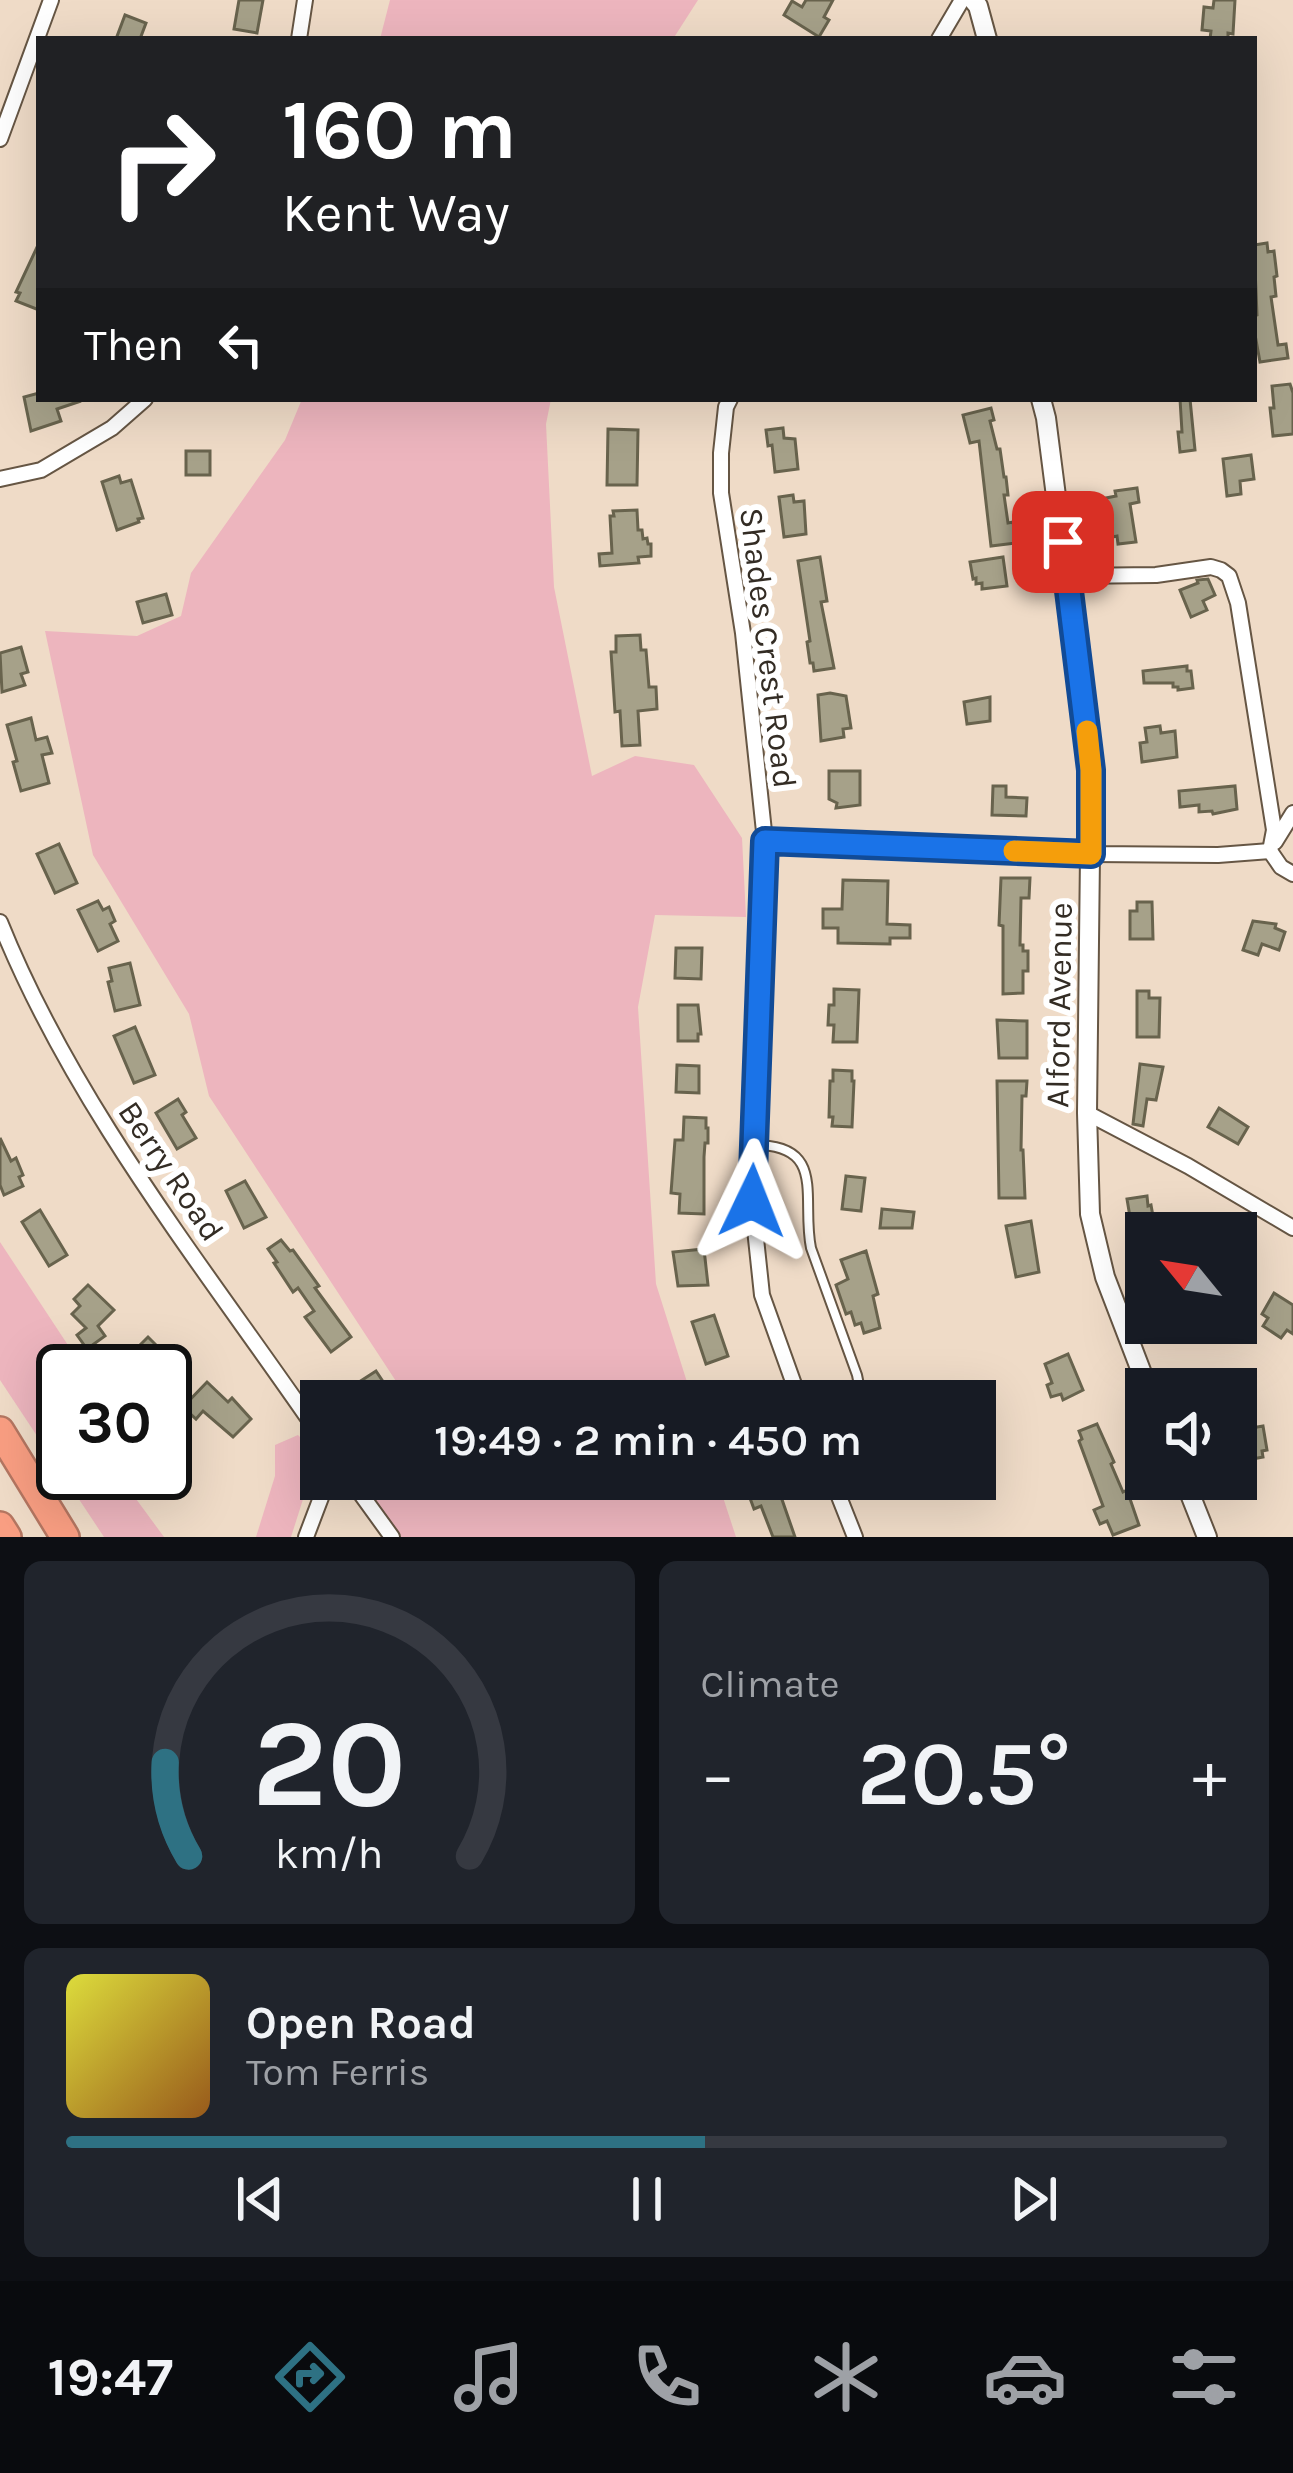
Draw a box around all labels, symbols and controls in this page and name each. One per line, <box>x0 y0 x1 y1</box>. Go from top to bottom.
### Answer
text: 160 m <box>282 81 517 179</box>
icon: right <box>84 84 240 240</box>
text: Kent Way <box>282 181 510 245</box>
icon: left <box>208 312 274 378</box>
text: Then <box>84 319 184 371</box>
pin <box>1012 491 1114 593</box>
street label: Shades Crest Road <box>732 506 804 790</box>
icon: arrive <box>1030 509 1096 575</box>
street label: Alford Avenue <box>1038 902 1080 1108</box>
street label: Berry Road <box>110 1094 232 1248</box>
position arrow <box>689 1138 815 1264</box>
north arrow <box>1125 1212 1257 1344</box>
map controls <box>1125 1212 1257 1500</box>
speed limit sign: 30 <box>36 1344 192 1500</box>
button: sound <box>1125 1368 1257 1500</box>
text: 19:49 · 2 min · 450 m <box>434 1414 862 1466</box>
text: Climate <box>701 1661 840 1707</box>
text: 20 <box>252 1691 406 1836</box>
text: 20.5° <box>857 1721 1071 1827</box>
text: − <box>701 1736 735 1814</box>
text: + <box>1192 1736 1227 1814</box>
text: km/h <box>275 1828 384 1878</box>
text: Open Road <box>246 1997 476 2049</box>
text: Tom Ferris <box>246 2049 429 2095</box>
icon: previous <box>227 2166 293 2232</box>
icon: pause <box>614 2166 680 2232</box>
icon: next <box>1001 2166 1067 2232</box>
icon: directions <box>268 2335 352 2419</box>
icon: music <box>447 2335 531 2419</box>
icon: phone <box>625 2335 709 2419</box>
icon: climate <box>804 2335 888 2419</box>
icon: car <box>983 2335 1067 2419</box>
icon: filters <box>1162 2335 1246 2419</box>
text: 19:47 <box>47 2345 173 2409</box>

